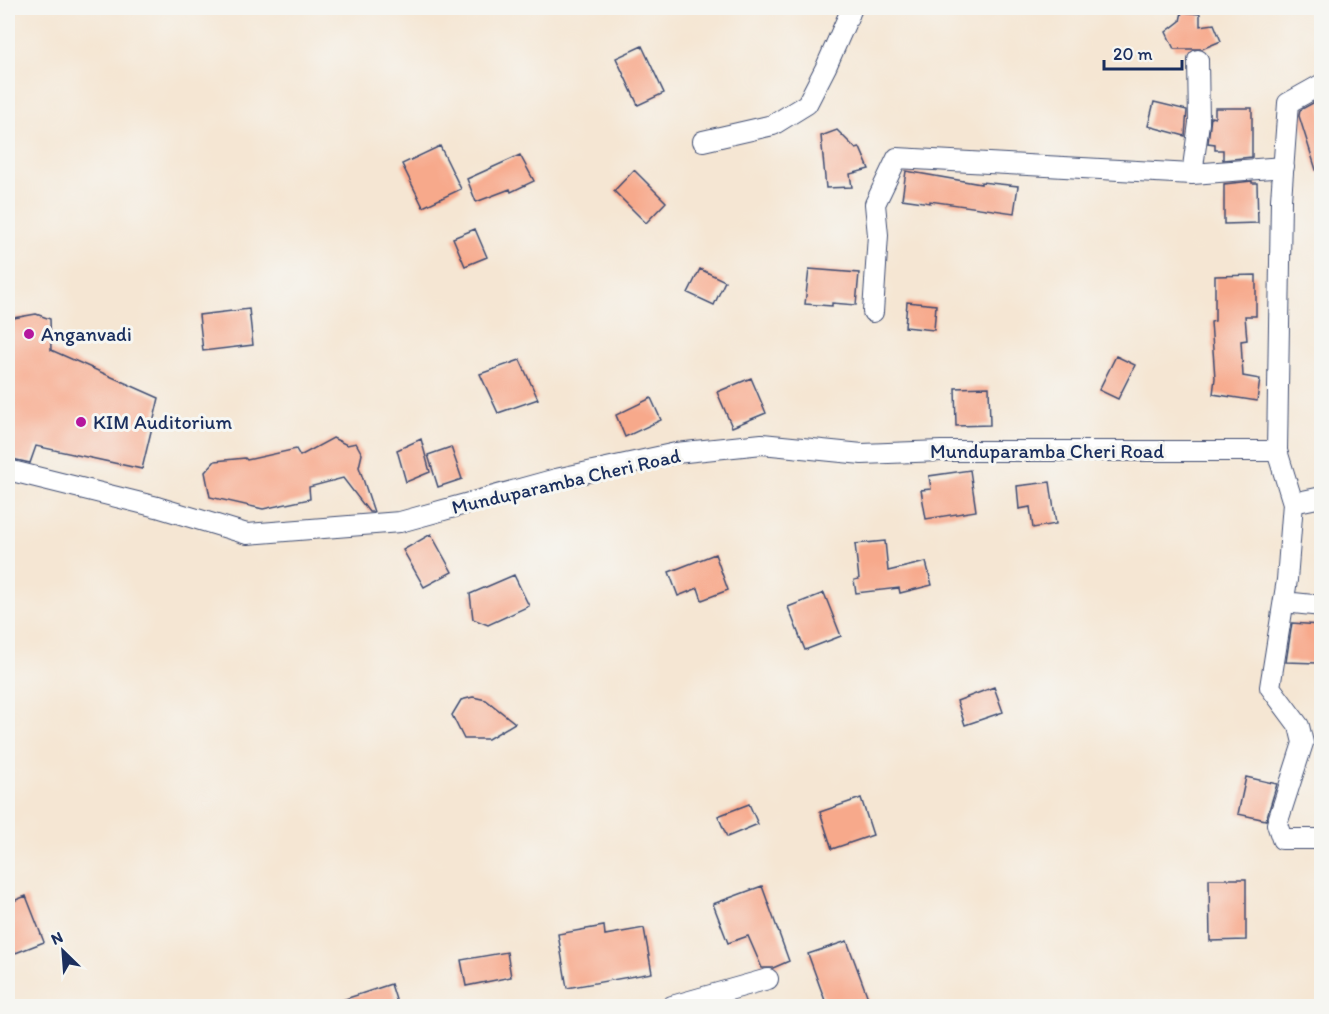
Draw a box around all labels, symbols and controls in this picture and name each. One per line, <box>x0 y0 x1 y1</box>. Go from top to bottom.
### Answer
scale bar <box>1104 33 1182 71</box>
text: 20 m <box>1113 43 1153 65</box>
place label: Anganvadi <box>41 322 132 346</box>
marker: Anganvadi <box>22 327 36 341</box>
place label: KIM Auditorium <box>93 410 233 434</box>
marker: KIM Auditorium <box>74 415 88 429</box>
street label: Munduparamba Cheri Road <box>930 439 1164 463</box>
street label: Munduparamba Cheri Road <box>449 443 683 519</box>
north arrow <box>33 921 93 981</box>
text: N <box>48 927 66 949</box>

